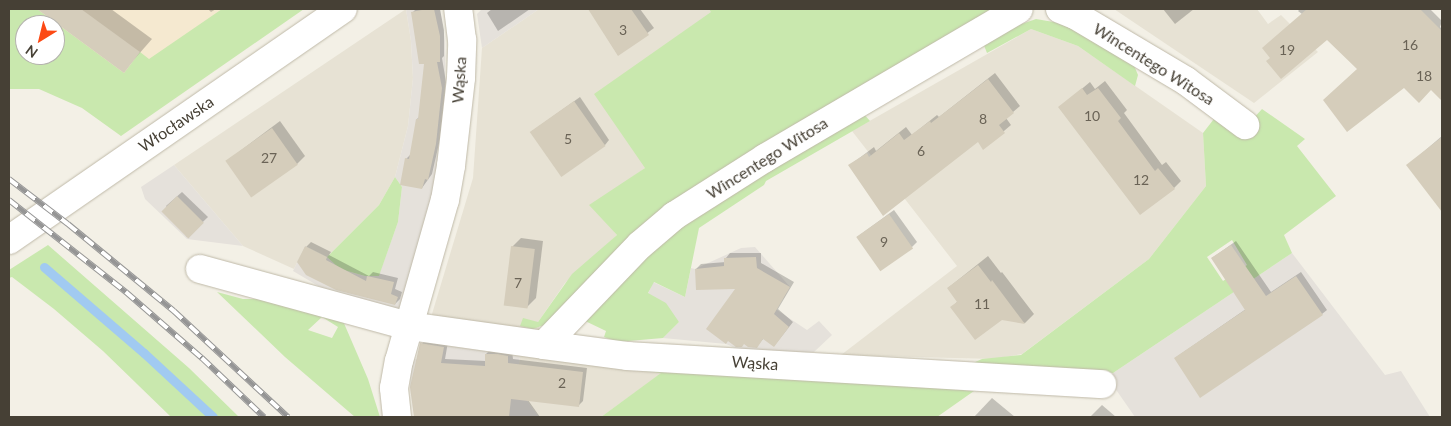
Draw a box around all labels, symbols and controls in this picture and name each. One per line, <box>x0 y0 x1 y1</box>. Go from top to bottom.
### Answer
north arrow <box>15 15 65 65</box>
street label: Wincentego Witosa <box>1090 19 1218 109</box>
house number: 3 <box>619 22 627 38</box>
house number: 16 <box>1402 37 1418 53</box>
text: N <box>22 42 41 62</box>
house number: 19 <box>1279 42 1295 58</box>
street label: Wąska <box>448 56 470 104</box>
house number: 18 <box>1416 68 1432 84</box>
street label: Włocławska <box>135 92 217 156</box>
house number: 10 <box>1084 108 1100 124</box>
house number: 8 <box>979 111 987 127</box>
street label: Wincentego Witosa <box>703 113 831 203</box>
house number: 5 <box>564 131 572 147</box>
house number: 6 <box>917 143 925 159</box>
house number: 27 <box>261 150 277 166</box>
house number: 12 <box>1133 172 1149 188</box>
house number: 9 <box>880 234 888 250</box>
house number: 7 <box>514 275 522 291</box>
house number: 11 <box>974 296 990 312</box>
street label: Wąska <box>731 352 779 374</box>
house number: 2 <box>558 375 566 391</box>

